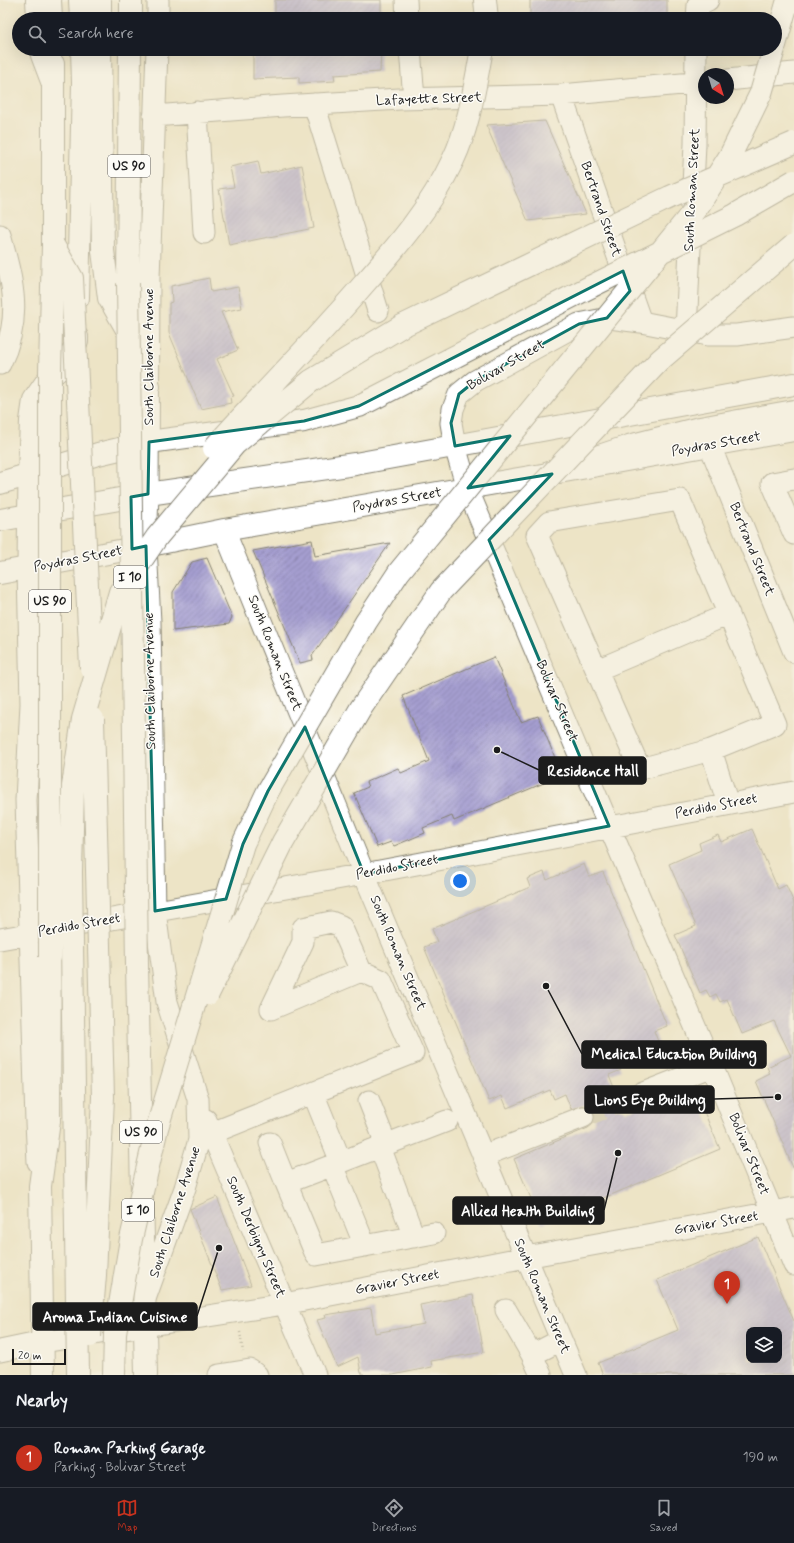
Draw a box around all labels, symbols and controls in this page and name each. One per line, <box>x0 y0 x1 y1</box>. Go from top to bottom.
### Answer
search box <box>12 12 782 56</box>
icon: search <box>26 23 48 45</box>
text: Search here <box>58 24 134 44</box>
north arrow <box>698 68 734 104</box>
street label: Lafayette Street <box>375 88 483 110</box>
street label: South Roman Street <box>680 127 704 252</box>
road number: US 90 <box>108 155 150 177</box>
street label: Bertrand Street <box>576 159 626 260</box>
street label: South Claiborne Avenue <box>140 288 158 426</box>
street label: Bolivar Street <box>464 335 549 395</box>
street label: Poydras Street <box>670 427 762 461</box>
street label: Poydras Street <box>351 483 443 517</box>
street label: Bertrand Street <box>725 500 779 599</box>
street label: Poydras Street <box>32 541 124 576</box>
road number: I 10 <box>114 566 146 588</box>
road number: US 90 <box>29 590 71 612</box>
street label: South Roman Street <box>244 592 307 714</box>
street label: South Claiborne Avenue <box>140 612 160 750</box>
street label: Bolivar Street <box>532 657 582 745</box>
callout: Residence Hall <box>539 757 646 784</box>
text: Residence Hall <box>547 762 639 782</box>
street label: Perdido Street <box>673 789 759 823</box>
street label: Perdido Street <box>354 850 440 884</box>
your location <box>450 871 470 891</box>
street label: South Roman Street <box>366 893 431 1014</box>
street label: Perdido Street <box>36 909 122 941</box>
callout: Medical Education Building <box>582 1041 766 1068</box>
text: Medical Education Building <box>591 1045 757 1067</box>
callout: Lions Eye Building <box>585 1086 714 1113</box>
text: Lions Eye Building <box>594 1091 706 1113</box>
street label: Bolivar Street <box>724 1110 774 1198</box>
road number: US 90 <box>120 1121 162 1143</box>
street label: South Claiborne Avenue <box>145 1144 205 1280</box>
street label: South Derbigny Street <box>222 1173 290 1301</box>
callout: Allied Health Building <box>453 1197 604 1224</box>
road number: I 10 <box>122 1199 154 1221</box>
text: Allied Health Building <box>461 1202 595 1224</box>
street label: Gravier Street <box>672 1207 760 1239</box>
street label: South Roman Street <box>510 1236 575 1357</box>
street label: Gravier Street <box>353 1265 441 1299</box>
pin: 1 <box>714 1271 740 1304</box>
callout: Aroma Indian Cuisine <box>33 1303 197 1330</box>
text: Aroma Indian Cuisine <box>42 1308 188 1328</box>
map controls <box>746 1327 782 1363</box>
button: layers <box>746 1327 782 1363</box>
scale bar <box>12 1347 66 1366</box>
text: 20 m <box>18 1349 41 1363</box>
text: Nearby <box>16 1390 68 1412</box>
text: Roman Parking Garage <box>54 1439 206 1459</box>
text: 1 <box>26 1449 32 1466</box>
text: 190 m <box>743 1449 778 1466</box>
text: Parking · Bolivar Street <box>54 1459 186 1476</box>
tab: Map <box>116 1497 138 1535</box>
tab: Directions <box>371 1497 417 1535</box>
tab: Saved <box>650 1497 677 1535</box>

